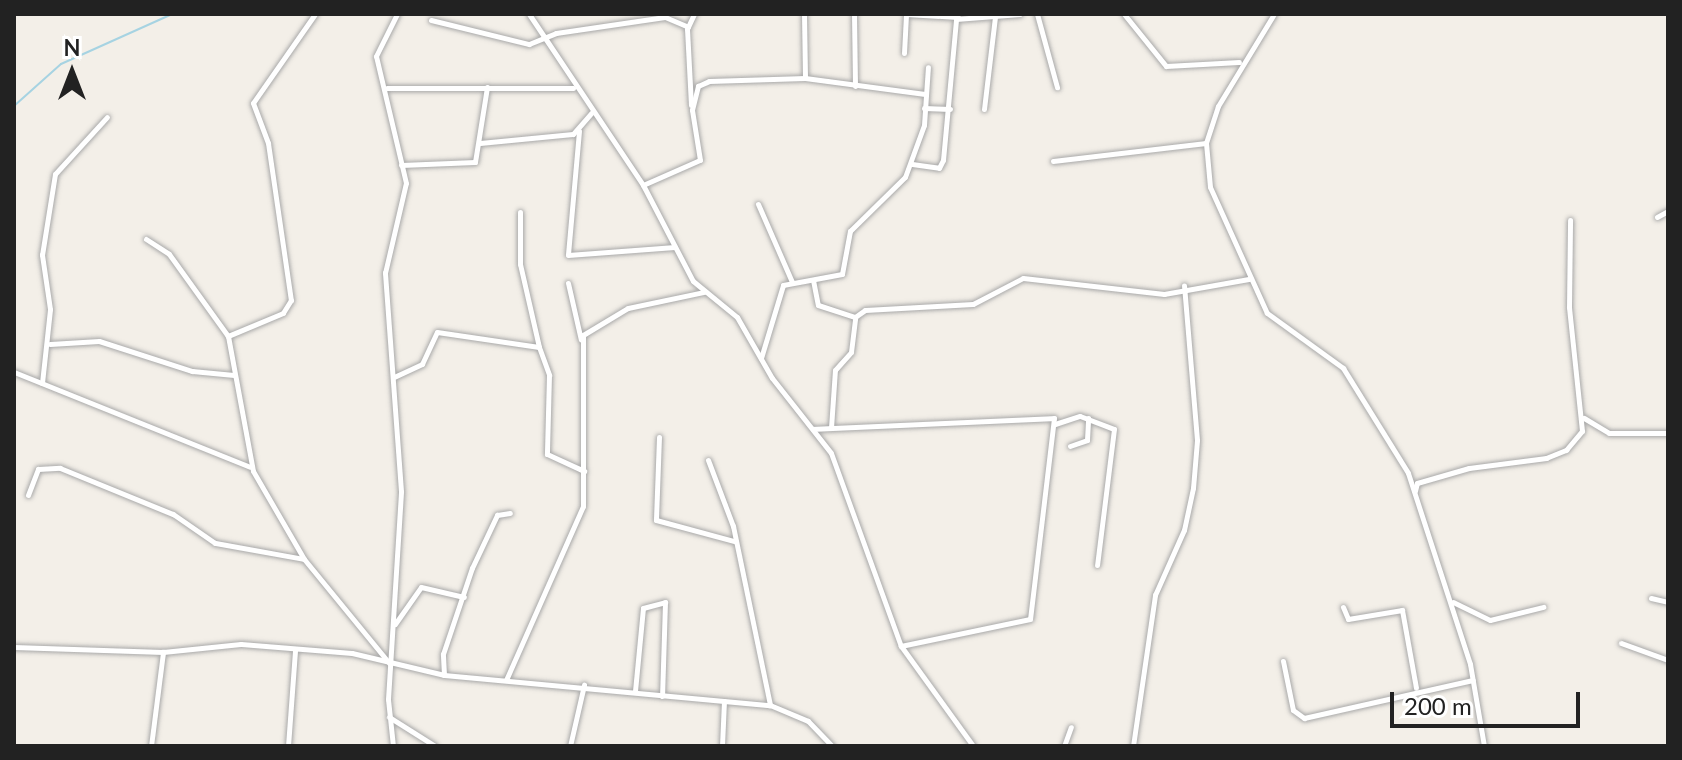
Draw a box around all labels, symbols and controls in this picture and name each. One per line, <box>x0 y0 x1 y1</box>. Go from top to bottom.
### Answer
north arrow <box>32 32 112 112</box>
text: N <box>64 34 80 61</box>
scale bar <box>1394 676 1584 726</box>
text: 200 m <box>1404 691 1472 720</box>

